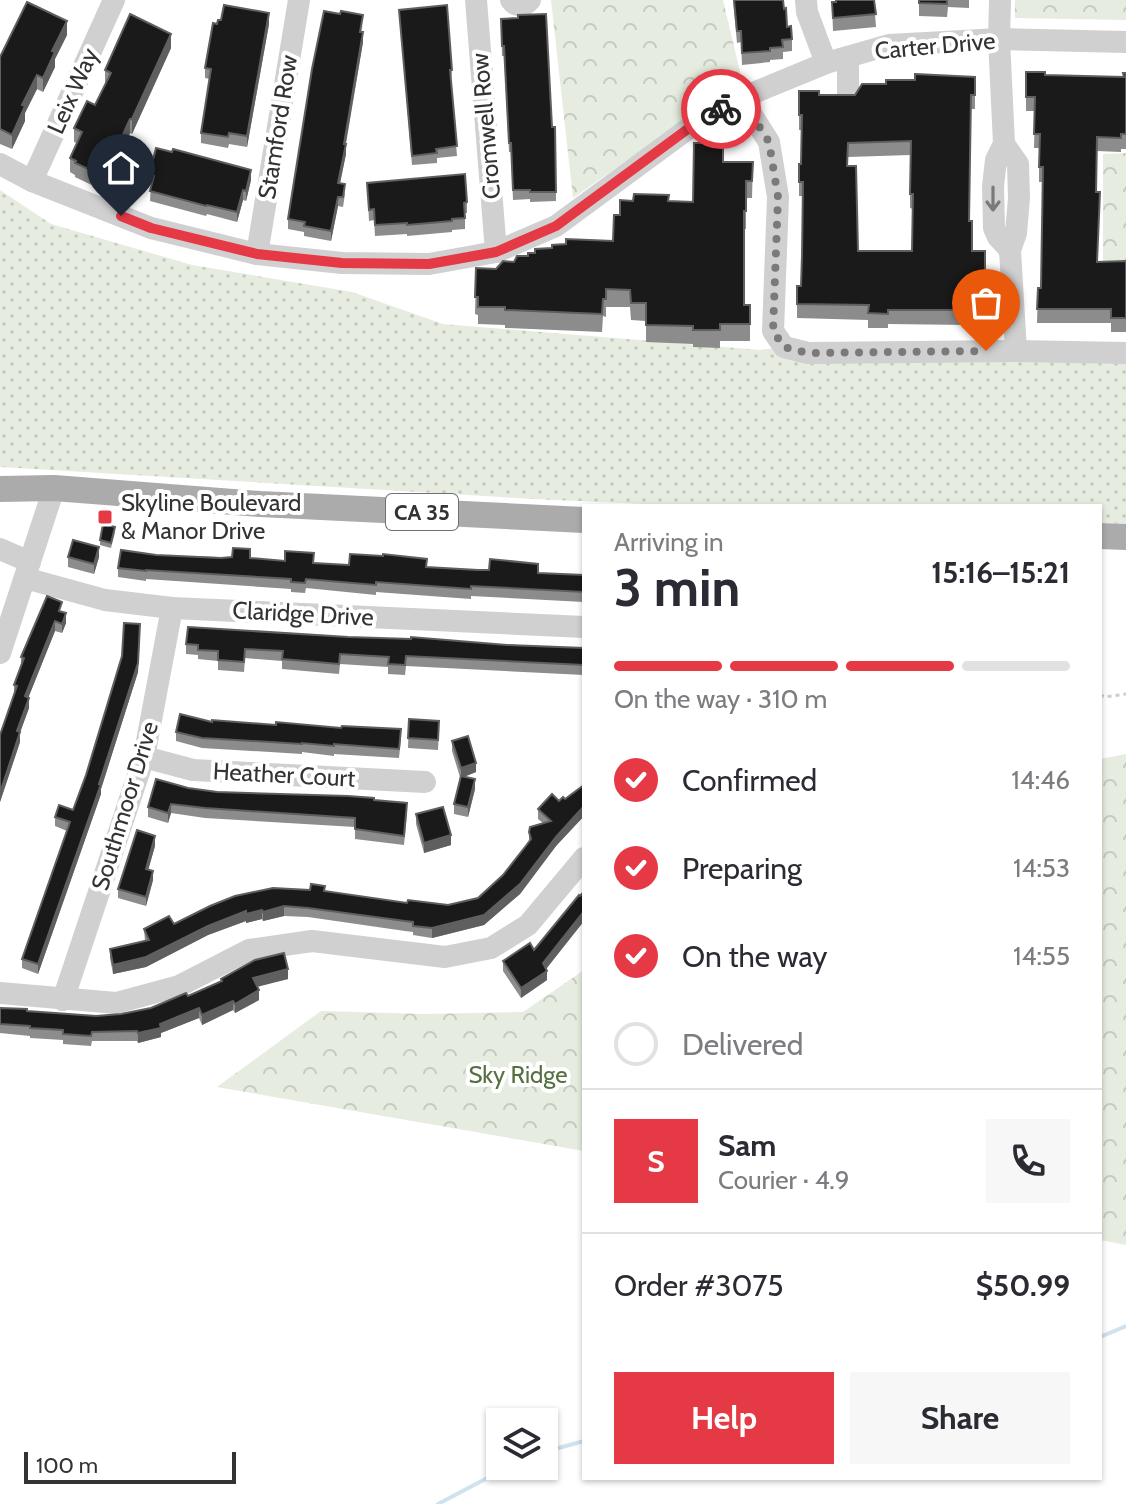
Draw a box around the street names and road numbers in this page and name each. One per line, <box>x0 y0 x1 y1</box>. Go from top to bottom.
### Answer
street label: Carter Drive <box>873 26 996 65</box>
street label: Leix Way <box>41 43 104 138</box>
street label: Cromwell Row <box>465 51 506 200</box>
street label: Stamford Row <box>252 52 303 201</box>
road number: CA 35 <box>386 494 458 530</box>
street label: Claridge Drive <box>232 595 374 632</box>
street label: Southmoor Drive <box>85 718 164 894</box>
street label: Heather Court <box>212 756 356 793</box>

